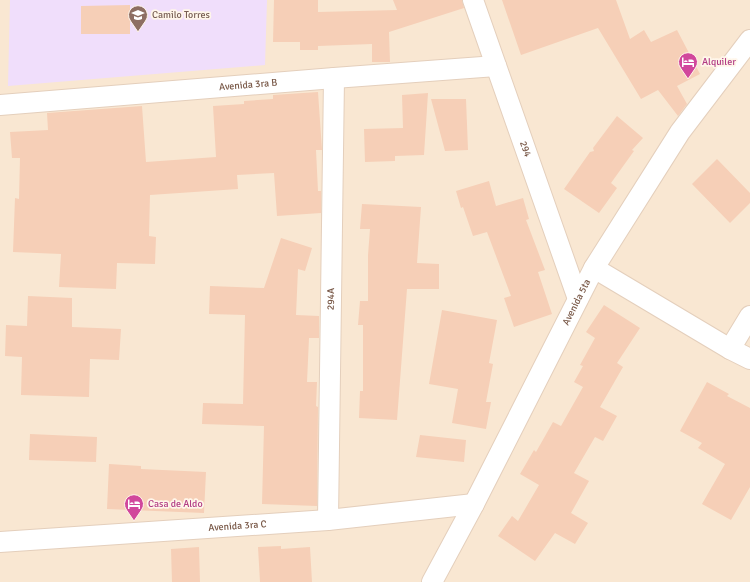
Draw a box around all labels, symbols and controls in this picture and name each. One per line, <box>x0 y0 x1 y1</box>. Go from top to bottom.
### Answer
school or university icon: Camilo Torres <box>127 4 149 32</box>
place label: Camilo Torres <box>152 9 210 21</box>
hotel icon: Alquiler <box>677 51 699 79</box>
place label: Alquiler <box>702 56 736 68</box>
street label: Avenida 3ra B <box>219 77 278 93</box>
street label: 294 <box>517 139 534 159</box>
street label: Avenida 5ta <box>560 277 593 327</box>
street label: 294A <box>325 288 337 310</box>
hotel icon: Casa de Aldo <box>123 493 145 521</box>
place label: Casa de Aldo <box>148 498 203 510</box>
street label: Avenida 3ra C <box>208 518 267 534</box>

